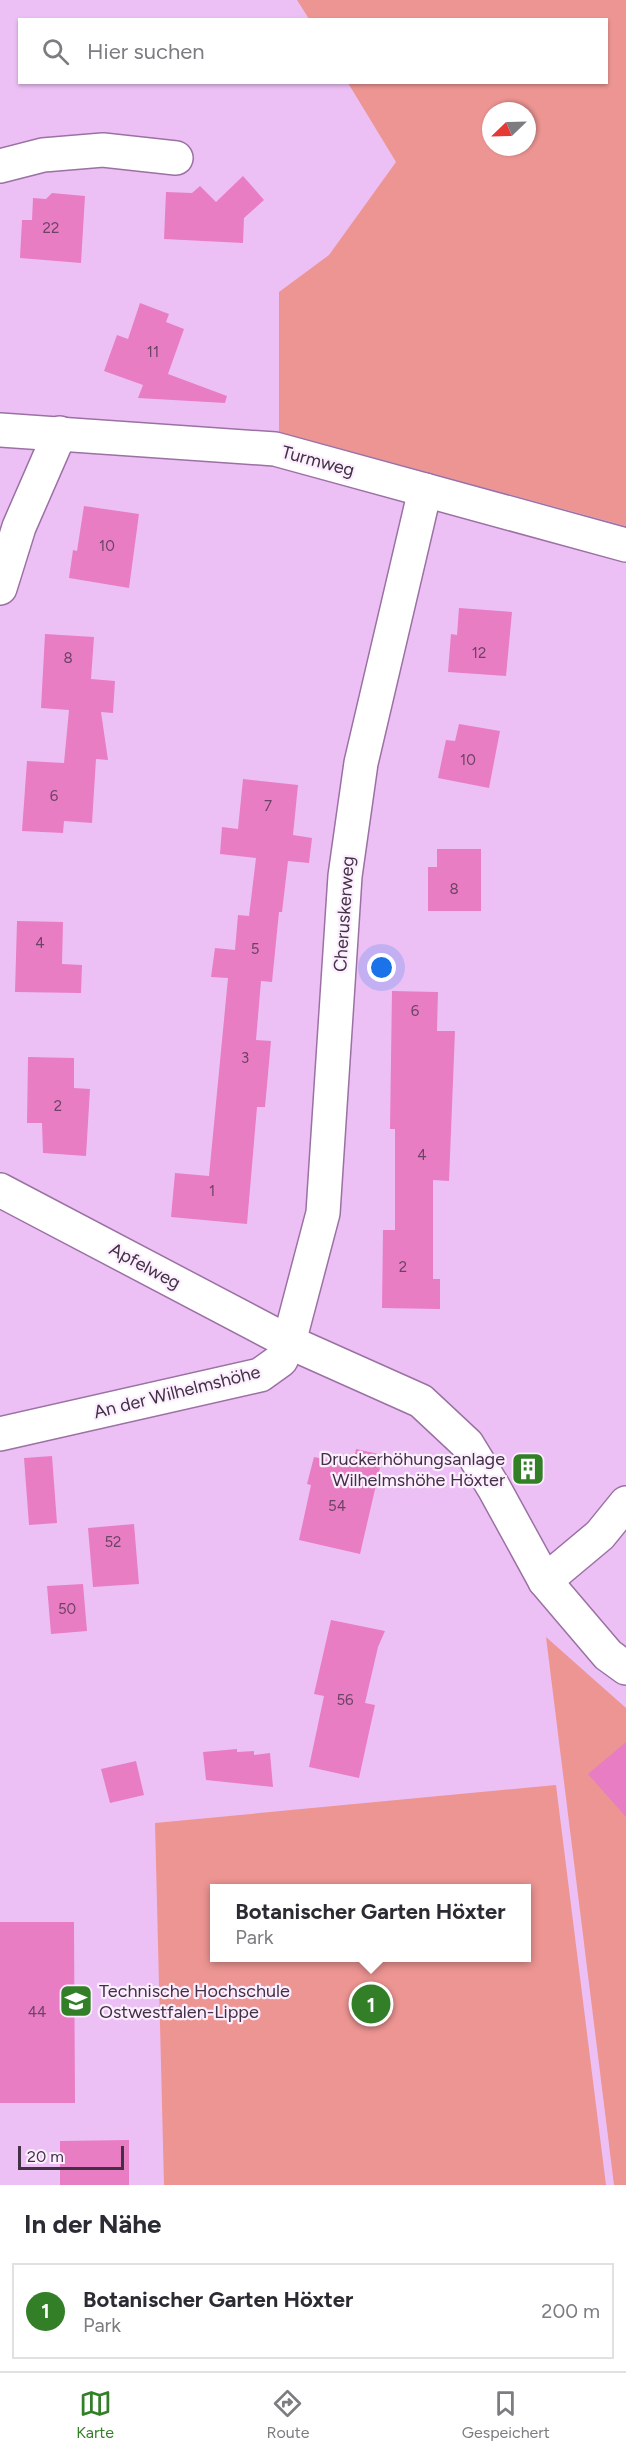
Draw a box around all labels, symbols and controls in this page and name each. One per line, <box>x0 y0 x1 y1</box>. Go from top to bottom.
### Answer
search box <box>18 18 608 84</box>
icon: search <box>39 35 72 68</box>
text: Hier suchen <box>87 38 205 65</box>
north arrow <box>482 102 536 156</box>
house number: 22 <box>43 219 59 237</box>
house number: 11 <box>147 343 159 361</box>
street label: Turmweg <box>279 441 357 481</box>
house number: 10 <box>99 537 115 555</box>
house number: 12 <box>472 644 486 662</box>
house number: 8 <box>63 649 73 667</box>
house number: 10 <box>460 751 476 769</box>
house number: 6 <box>50 787 59 805</box>
house number: 7 <box>264 797 272 815</box>
street label: Cheruskerweg <box>329 855 359 973</box>
house number: 8 <box>449 880 459 898</box>
house number: 4 <box>35 934 45 952</box>
house number: 5 <box>251 940 259 958</box>
your location <box>367 953 396 982</box>
house number: 6 <box>411 1002 420 1020</box>
house number: 3 <box>241 1049 249 1067</box>
house number: 2 <box>54 1097 62 1115</box>
house number: 4 <box>417 1146 427 1164</box>
house number: 1 <box>209 1182 215 1200</box>
street label: Apfelweg <box>106 1238 184 1294</box>
house number: 2 <box>399 1258 407 1276</box>
street label: An der Wilhelmshöhe <box>91 1361 263 1423</box>
place label: Druckerhöhungsanlage Wilhelmshöhe Höxter <box>320 1448 505 1491</box>
building icon: Druckerhöhungsanlage Wilhelmshöhe Höxter <box>510 1451 546 1487</box>
house number: 54 <box>328 1497 346 1515</box>
house number: 52 <box>104 1533 122 1551</box>
house number: 50 <box>58 1600 76 1618</box>
house number: 56 <box>336 1691 354 1709</box>
popup <box>210 1884 531 1962</box>
text: Botanischer Garten Höxter <box>235 1898 506 1925</box>
text: Park <box>235 1925 273 1949</box>
place label: Technische Hochschule Ostwestfalen-Lippe <box>99 1980 290 2023</box>
pin: 1 <box>352 1982 391 2026</box>
school or university icon: Technische Hochschule Ostwestfalen-Lippe <box>58 1983 94 2019</box>
house number: 44 <box>28 2003 46 2021</box>
scale bar <box>18 2143 124 2170</box>
text: 20 m <box>27 2147 64 2166</box>
text: In der Nähe <box>24 2208 161 2240</box>
text: Botanischer Garten Höxter <box>83 2286 353 2313</box>
text: 1 <box>41 2299 50 2323</box>
text: 200 m <box>541 2299 600 2323</box>
text: Park <box>83 2313 121 2337</box>
tab: Karte <box>76 2387 114 2442</box>
tab: Route <box>266 2387 309 2442</box>
tab: Gespeichert <box>462 2387 550 2442</box>

